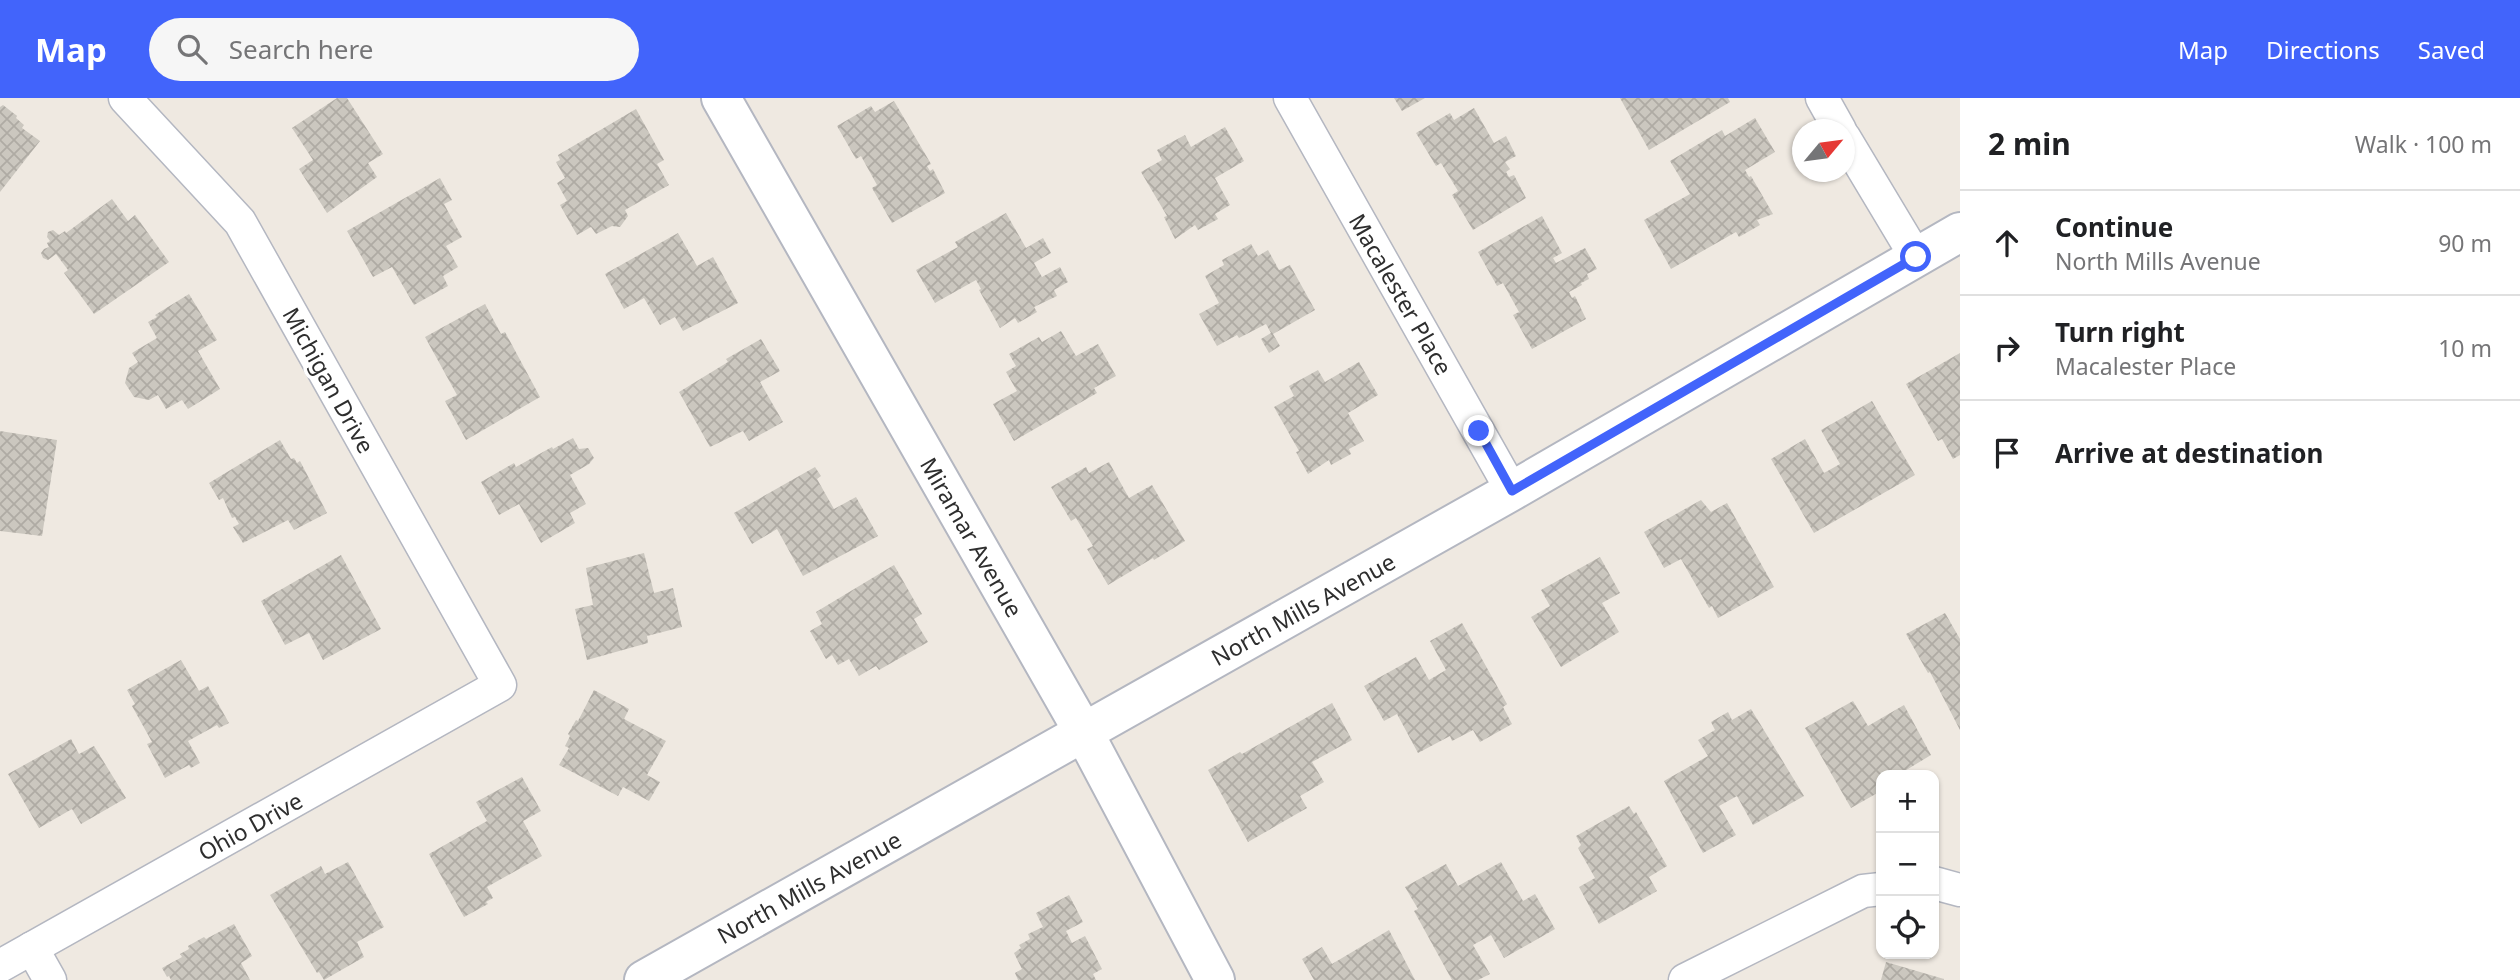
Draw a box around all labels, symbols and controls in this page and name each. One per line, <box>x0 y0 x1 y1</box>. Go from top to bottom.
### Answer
search box <box>149 18 639 81</box>
text: Map <box>35 27 107 72</box>
icon: search <box>173 30 211 68</box>
text: Search here <box>229 31 373 67</box>
text: Map <box>2178 33 2228 66</box>
text: Directions <box>2266 33 2380 66</box>
text: Saved <box>2418 33 2485 66</box>
north arrow <box>1792 119 1855 182</box>
text: 2 min <box>1988 123 2071 164</box>
text: Walk · 100 m <box>2355 128 2492 160</box>
street label: Macalester Place <box>1342 208 1460 380</box>
text: Continue <box>2055 209 2173 245</box>
icon: ahead <box>1988 224 2026 262</box>
text: 90 m <box>2438 227 2492 259</box>
route start <box>1900 241 1931 272</box>
text: North Mills Avenue <box>2055 245 2261 277</box>
street label: Michigan Drive <box>276 301 382 459</box>
text: Turn right <box>2055 314 2185 350</box>
icon: right <box>1988 329 2026 367</box>
text: 10 m <box>2438 332 2492 364</box>
text: Macalester Place <box>2055 350 2236 382</box>
route end <box>1463 415 1494 446</box>
icon: arrive <box>1988 434 2026 472</box>
text: Arrive at destination <box>2055 435 2324 471</box>
street label: Miramar Avenue <box>913 451 1031 623</box>
street label: North Mills Avenue <box>1205 545 1401 673</box>
map controls <box>1876 770 1939 959</box>
button: + <box>1876 770 1939 833</box>
street label: Ohio Drive <box>192 784 308 868</box>
street label: North Mills Avenue <box>711 823 907 951</box>
button: − <box>1876 833 1939 896</box>
button: locate <box>1876 896 1939 959</box>

